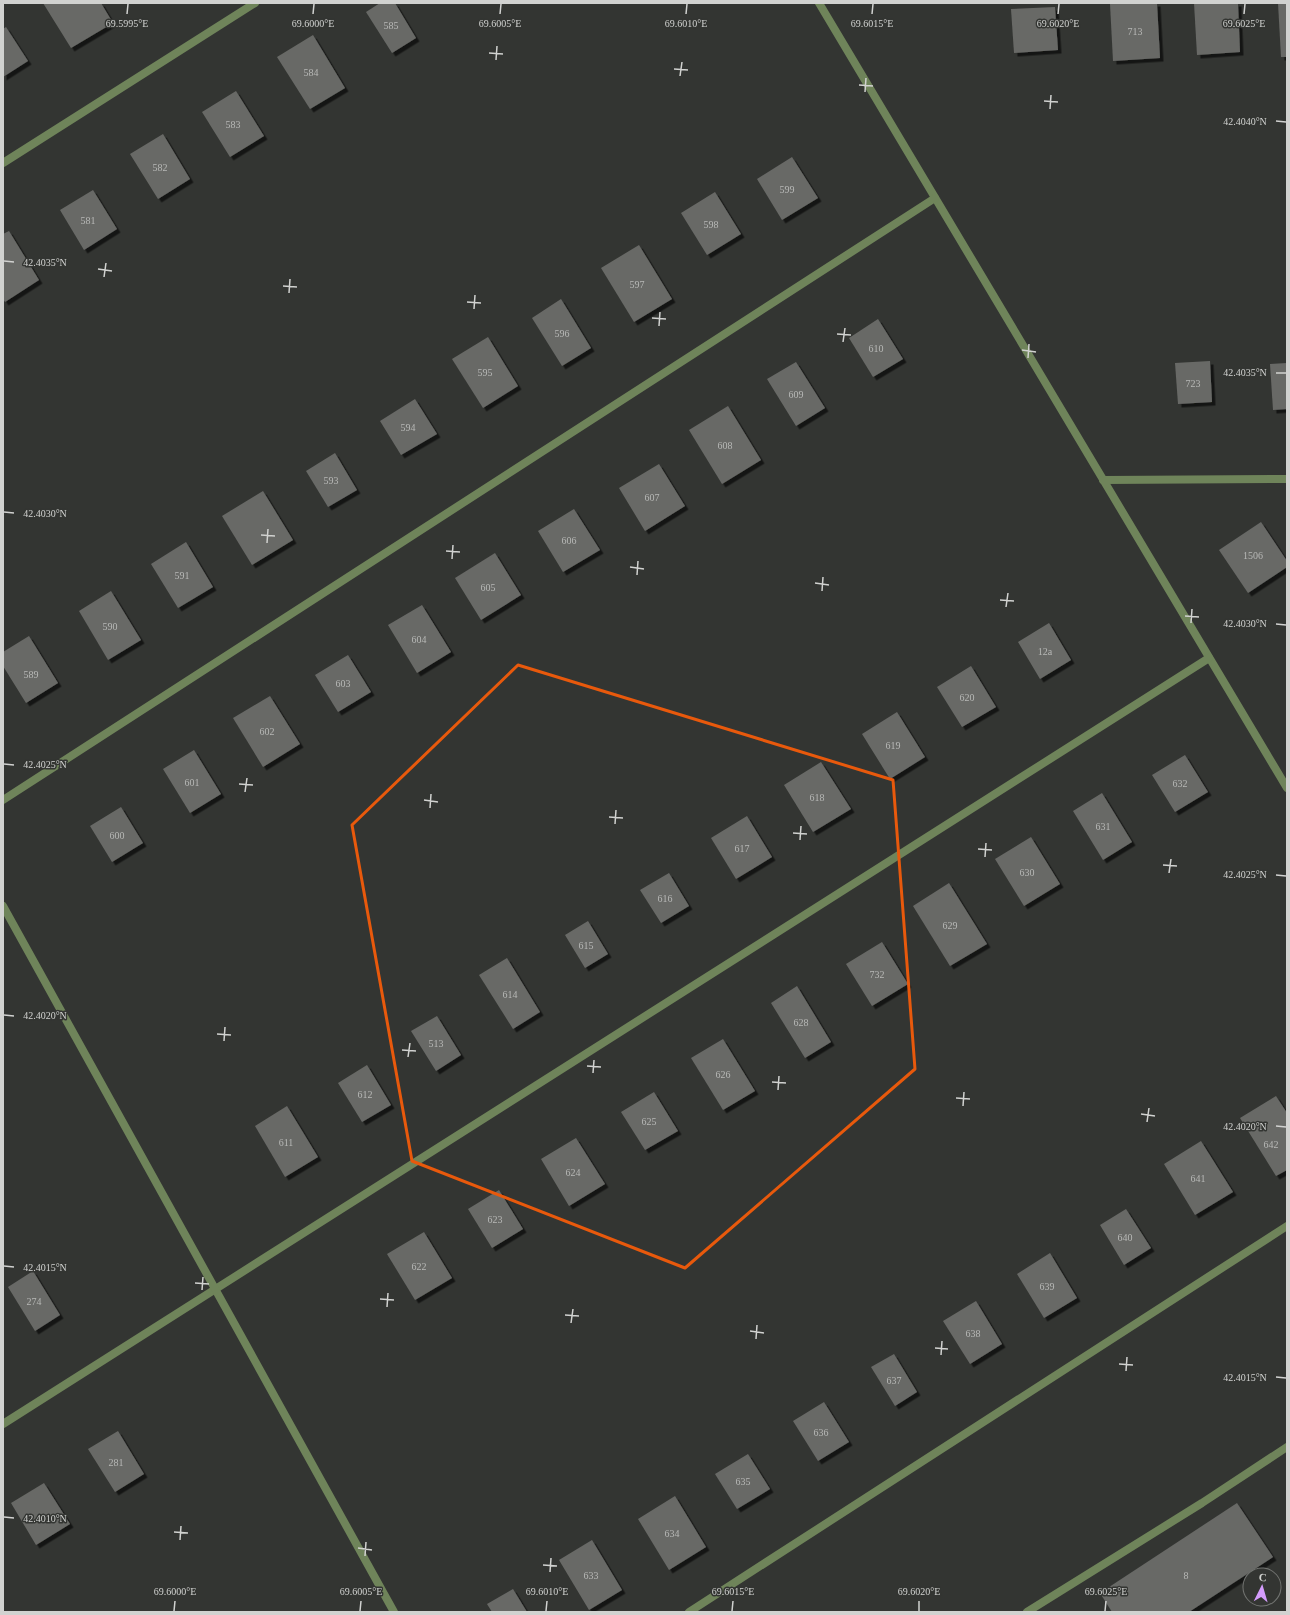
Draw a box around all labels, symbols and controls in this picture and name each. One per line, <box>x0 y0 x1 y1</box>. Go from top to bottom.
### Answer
text: 69.5995°E <box>106 18 148 29</box>
text: 69.6000°E <box>292 18 334 29</box>
text: 69.6005°E <box>479 18 521 29</box>
text: 69.6010°E <box>665 18 707 29</box>
text: 69.6015°E <box>851 18 893 29</box>
text: 69.6020°E <box>1037 18 1079 29</box>
text: 69.6025°E <box>1223 18 1265 29</box>
house number: 585 <box>384 20 399 31</box>
house number: 713 <box>1128 26 1143 37</box>
house number: 584 <box>304 67 319 78</box>
text: 42.4040°N <box>1223 116 1267 127</box>
house number: 583 <box>226 119 241 130</box>
house number: 582 <box>153 162 168 173</box>
house number: 599 <box>780 184 795 195</box>
house number: 581 <box>81 215 96 226</box>
house number: 598 <box>704 219 719 230</box>
text: 42.4035°N <box>23 257 67 268</box>
house number: 597 <box>630 279 645 290</box>
house number: 596 <box>555 328 570 339</box>
house number: 610 <box>869 343 884 354</box>
house number: 595 <box>478 367 493 378</box>
text: 42.4035°N <box>1223 367 1267 378</box>
house number: 723 <box>1186 378 1201 389</box>
house number: 609 <box>789 389 804 400</box>
house number: 594 <box>401 422 416 433</box>
house number: 608 <box>718 440 733 451</box>
house number: 593 <box>324 475 339 486</box>
house number: 607 <box>645 492 660 503</box>
text: 42.4030°N <box>23 508 67 519</box>
house number: 606 <box>562 535 577 546</box>
house number: 1506 <box>1243 550 1263 561</box>
house number: 591 <box>175 570 190 581</box>
house number: 605 <box>481 582 496 593</box>
text: 42.4030°N <box>1223 618 1267 629</box>
house number: 590 <box>103 621 118 632</box>
house number: 604 <box>412 634 427 645</box>
house number: 12а <box>1038 646 1053 657</box>
house number: 589 <box>24 669 39 680</box>
house number: 603 <box>336 678 351 689</box>
house number: 620 <box>960 692 975 703</box>
house number: 602 <box>260 726 275 737</box>
house number: 619 <box>886 740 901 751</box>
text: 42.4025°N <box>23 759 67 770</box>
house number: 601 <box>185 777 200 788</box>
house number: 632 <box>1173 778 1188 789</box>
house number: 618 <box>810 792 825 803</box>
house number: 631 <box>1096 821 1111 832</box>
house number: 600 <box>110 830 125 841</box>
house number: 617 <box>735 843 750 854</box>
house number: 630 <box>1020 867 1035 878</box>
text: 42.4025°N <box>1223 869 1267 880</box>
house number: 616 <box>658 893 673 904</box>
house number: 629 <box>943 920 958 931</box>
house number: 615 <box>579 940 594 951</box>
house number: 732 <box>870 969 885 980</box>
house number: 614 <box>503 989 518 1000</box>
text: 42.4020°N <box>23 1010 67 1021</box>
house number: 628 <box>794 1017 809 1028</box>
house number: 513 <box>429 1038 444 1049</box>
house number: 626 <box>716 1069 731 1080</box>
house number: 612 <box>358 1089 373 1100</box>
house number: 625 <box>642 1116 657 1127</box>
text: 42.4020°N <box>1223 1121 1267 1132</box>
house number: 611 <box>279 1137 293 1148</box>
house number: 642 <box>1264 1139 1279 1150</box>
house number: 624 <box>566 1167 581 1178</box>
house number: 641 <box>1191 1173 1206 1184</box>
house number: 623 <box>488 1214 503 1225</box>
house number: 640 <box>1118 1232 1133 1243</box>
house number: 622 <box>412 1261 427 1272</box>
text: 42.4015°N <box>23 1262 67 1273</box>
house number: 639 <box>1040 1281 1055 1292</box>
house number: 274 <box>27 1296 42 1307</box>
house number: 638 <box>966 1328 981 1339</box>
text: 42.4015°N <box>1223 1372 1267 1383</box>
house number: 637 <box>887 1375 902 1386</box>
house number: 636 <box>814 1427 829 1438</box>
house number: 281 <box>109 1457 124 1468</box>
house number: 635 <box>736 1476 751 1487</box>
text: 42.4010°N <box>23 1513 67 1524</box>
house number: 634 <box>665 1528 680 1539</box>
north arrow <box>1242 1567 1282 1607</box>
house number: 633 <box>584 1570 599 1581</box>
house number: 8 <box>1184 1570 1189 1581</box>
text: С <box>1258 1571 1267 1583</box>
text: 69.6000°E <box>154 1586 196 1597</box>
text: 69.6005°E <box>340 1586 382 1597</box>
text: 69.6010°E <box>526 1586 568 1597</box>
text: 69.6015°E <box>712 1586 754 1597</box>
text: 69.6020°E <box>898 1586 940 1597</box>
text: 69.6025°E <box>1085 1586 1127 1597</box>

